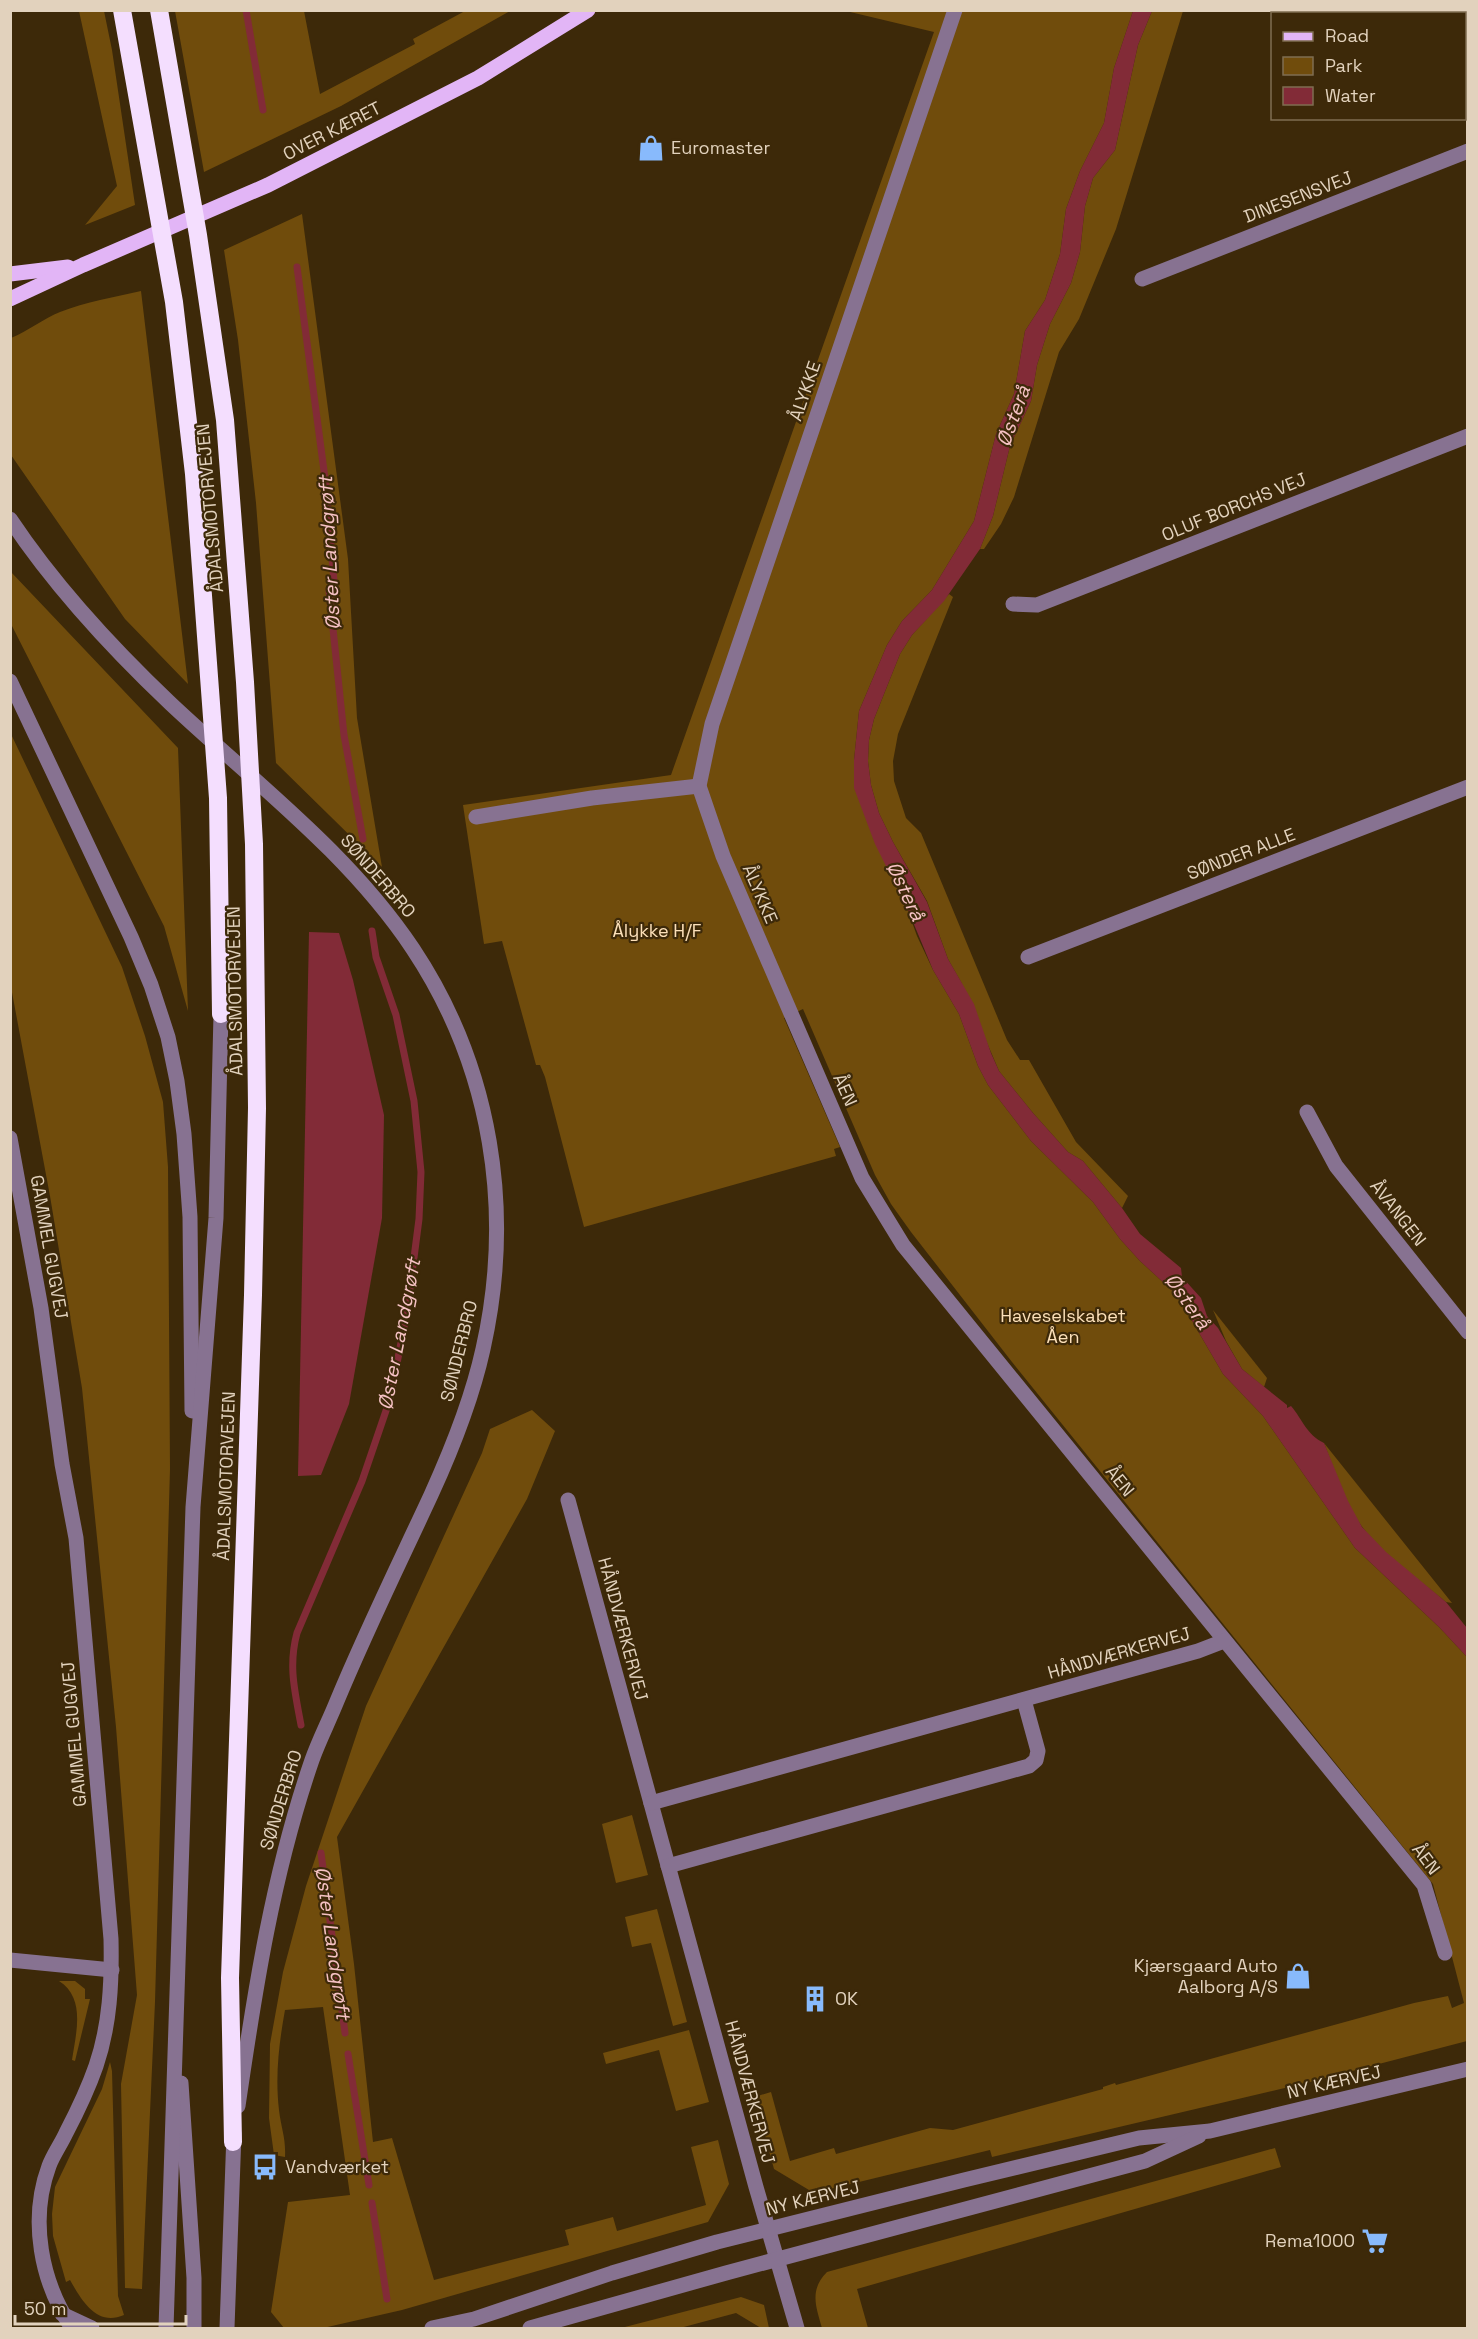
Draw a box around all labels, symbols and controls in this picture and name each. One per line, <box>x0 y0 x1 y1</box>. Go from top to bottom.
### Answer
legend <box>1271 12 1466 120</box>
text: Road <box>1325 24 1369 47</box>
text: Park <box>1325 54 1363 77</box>
text: Water <box>1325 84 1376 107</box>
street label: OVER KÆRET <box>279 96 385 165</box>
shop icon: Euromaster <box>636 133 666 163</box>
place label: Euromaster <box>671 136 770 159</box>
street label: DINESENSVEJ <box>1240 165 1355 228</box>
street label: ÅLYKKE <box>784 358 826 424</box>
water label: Østerå <box>990 381 1036 450</box>
street label: ÅDALSMOTORVEJEN <box>191 423 228 594</box>
street label: OLUF BORCHS VEJ <box>1158 467 1310 546</box>
water label: Øster Landgrøft <box>312 473 346 631</box>
street label: SØNDER ALLE <box>1184 822 1298 885</box>
street label: SØNDERBRO <box>336 829 421 922</box>
water label: Østerå <box>881 857 931 926</box>
street label: ÅLYKKE <box>738 861 783 927</box>
street label: ÅDALSMOTORVEJEN <box>222 906 247 1076</box>
park label: Ålykke H/F <box>612 919 702 942</box>
street label: ÅEN <box>828 1070 863 1110</box>
street label: GAMMEL GUGVEJ <box>25 1173 73 1321</box>
street label: ÅVANGEN <box>1365 1175 1431 1250</box>
water label: Øster Landgrøft <box>372 1254 427 1412</box>
water label: Østerå <box>1159 1268 1217 1335</box>
street label: SØNDERBRO <box>435 1298 482 1404</box>
park label: Haveselskabet Åen <box>1000 1304 1126 1348</box>
street label: ÅDALSMOTORVEJEN <box>211 1391 240 1561</box>
street label: ÅEN <box>1101 1460 1140 1501</box>
street label: HÅNDVÆRKERVEJ <box>593 1555 654 1703</box>
street label: HÅNDVÆRKERVEJ <box>1045 1621 1193 1684</box>
street label: GAMMEL GUGVEJ <box>56 1660 91 1808</box>
street label: SØNDERBRO <box>254 1747 307 1853</box>
street label: ÅEN <box>1407 1838 1446 1879</box>
water label: Øster Landgrøft <box>309 1865 357 2023</box>
place label: Kjærsgaard Auto Aalborg A/S <box>1134 1954 1278 1998</box>
shop icon: Kjærsgaard Auto Aalborg A/S <box>1283 1961 1313 1991</box>
building icon: OK <box>800 1984 830 2014</box>
place label: OK <box>835 1987 858 2010</box>
street label: HÅNDVÆRKERVEJ <box>720 2018 781 2166</box>
street label: NY KÆRVEJ <box>1284 2059 1383 2104</box>
bus stop icon: Vandværket <box>250 2152 280 2182</box>
place label: Vandværket <box>285 2155 389 2178</box>
street label: NY KÆRVEJ <box>763 2175 862 2220</box>
supermarket icon: Rema1000 <box>1360 2226 1390 2256</box>
place label: Rema1000 <box>1265 2229 1355 2252</box>
scale bar <box>15 2288 186 2326</box>
text: 50 m <box>24 2297 66 2320</box>

